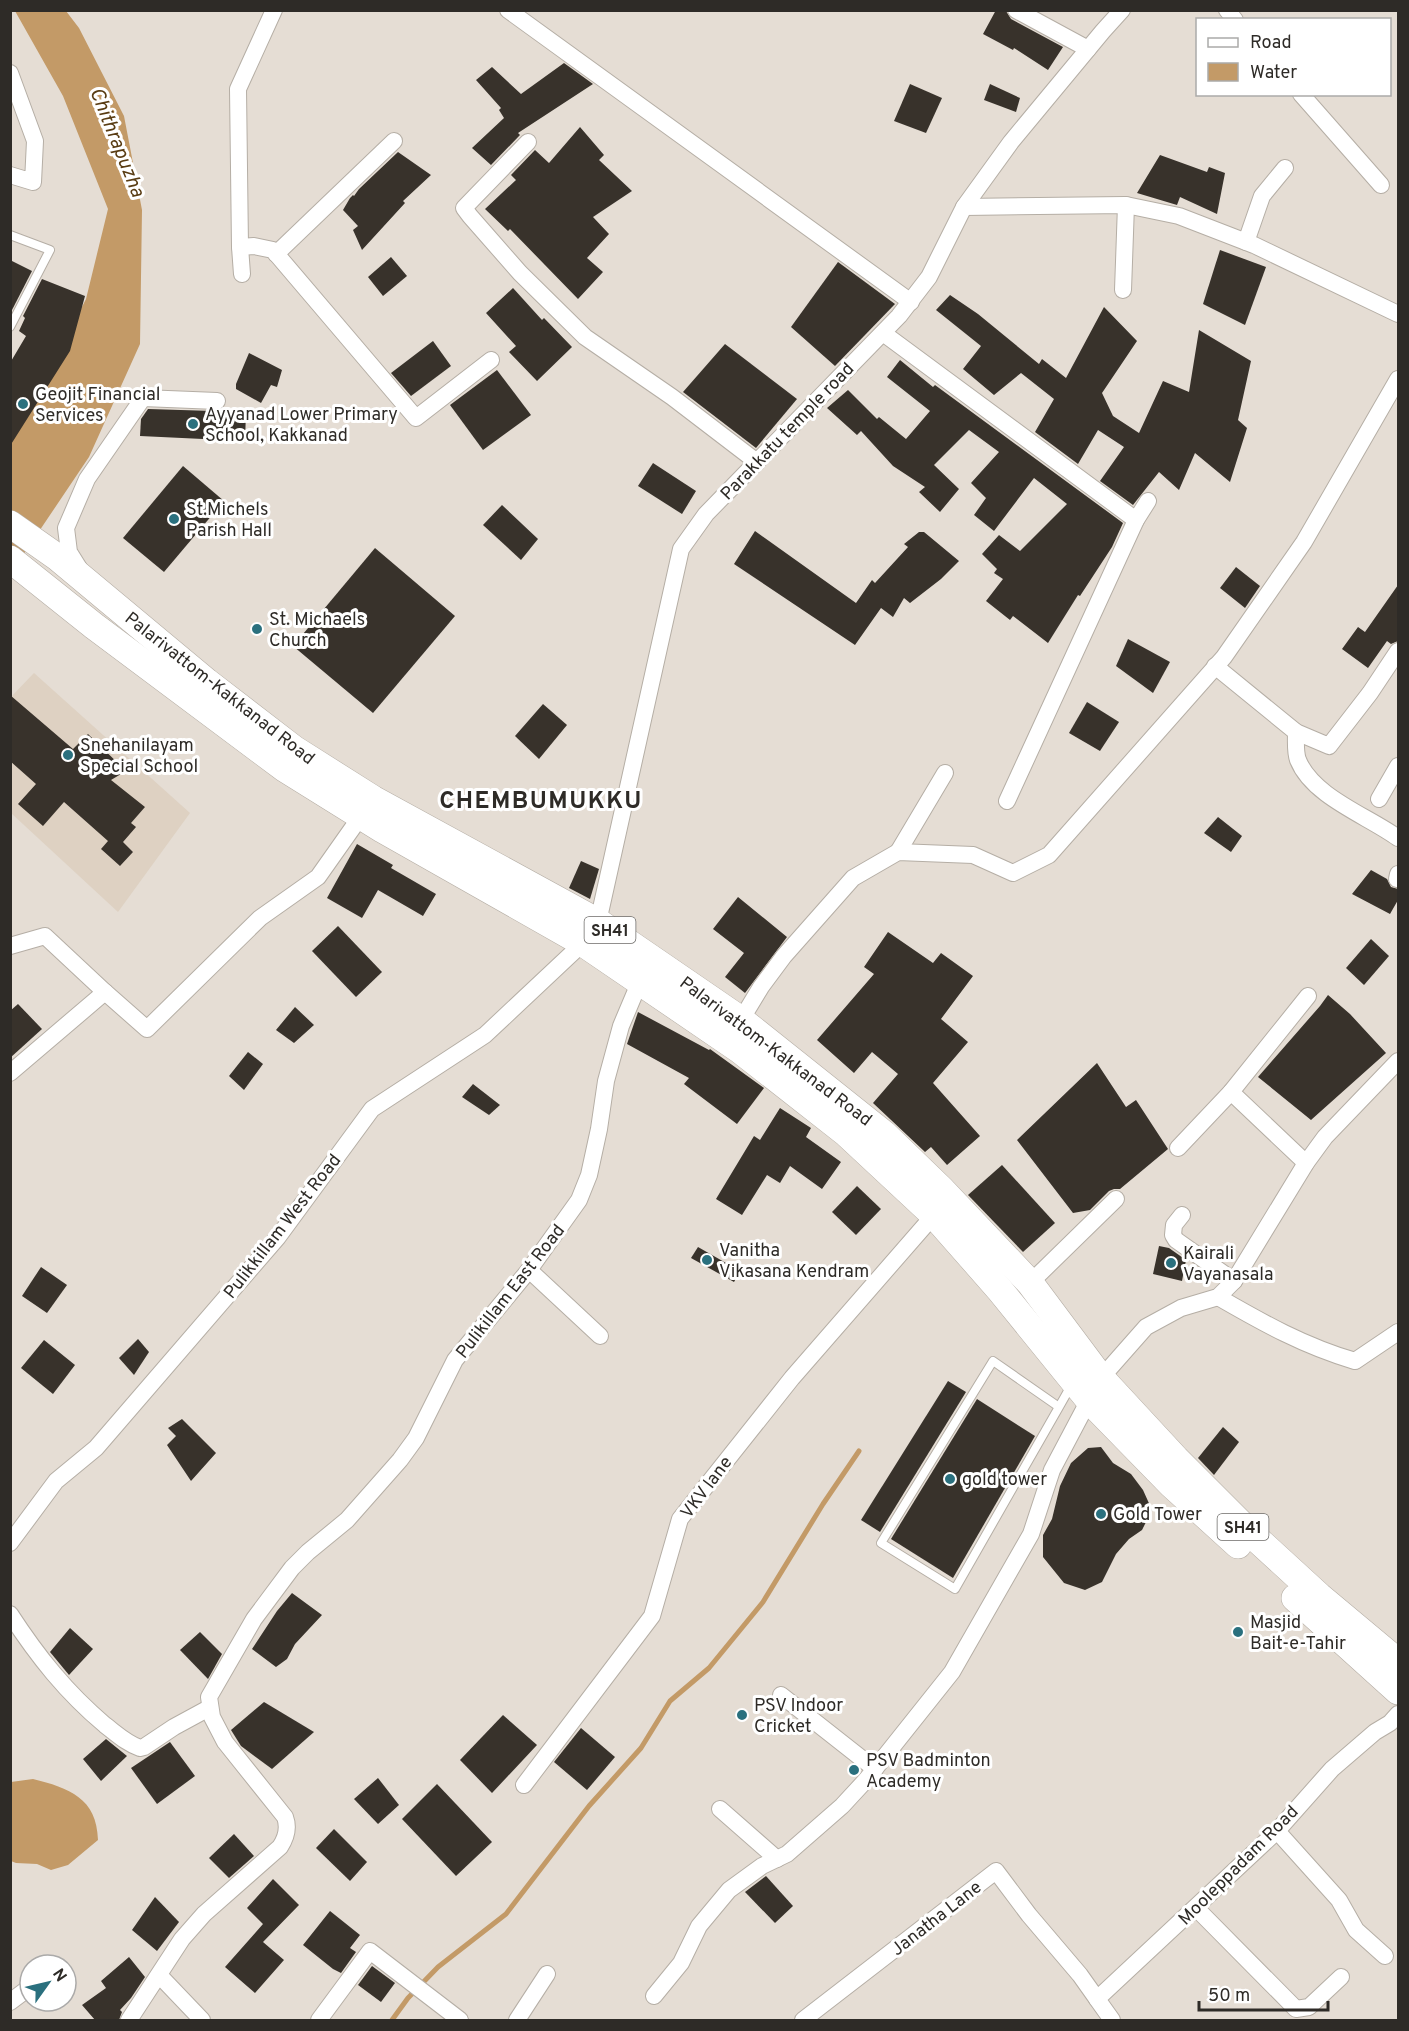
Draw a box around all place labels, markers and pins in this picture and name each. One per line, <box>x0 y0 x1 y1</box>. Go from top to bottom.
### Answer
place label: Geojit Financial Services <box>35 384 160 428</box>
marker: Geojit Financial Services <box>16 397 30 411</box>
place label: Ayyanad Lower Primary School, Kakkanad <box>205 404 398 448</box>
marker: Ayyanad Lower Primary School, Kakkanad <box>186 417 200 431</box>
place label: St.Michels Parish Hall <box>186 499 272 543</box>
marker: St.Michels Parish Hall <box>167 512 181 526</box>
place label: St. Michaels Church <box>269 609 365 653</box>
marker: St. Michaels Church <box>250 622 264 636</box>
place label: Snehanilayam Special School <box>80 735 198 779</box>
marker: Snehanilayam Special School <box>61 748 75 762</box>
place label: Vanitha Vikasana Kendram <box>719 1240 869 1284</box>
place label: Kairali Vayanasala <box>1183 1243 1273 1287</box>
marker: Vanitha Vikasana Kendram <box>700 1253 714 1267</box>
marker: Kairali Vayanasala <box>1164 1256 1178 1270</box>
place label: gold tower <box>962 1469 1047 1492</box>
marker: gold tower <box>943 1472 957 1486</box>
place label: Gold Tower <box>1113 1504 1202 1527</box>
marker: Gold Tower <box>1094 1507 1108 1521</box>
place label: Masjid Bait-e-Tahir <box>1250 1612 1346 1656</box>
marker: Masjid Bait-e-Tahir <box>1231 1625 1245 1639</box>
place label: PSV Indoor Cricket <box>754 1695 843 1739</box>
marker: PSV Indoor Cricket <box>735 1708 749 1722</box>
place label: PSV Badminton Academy <box>866 1750 991 1794</box>
marker: PSV Badminton Academy <box>847 1763 861 1777</box>

